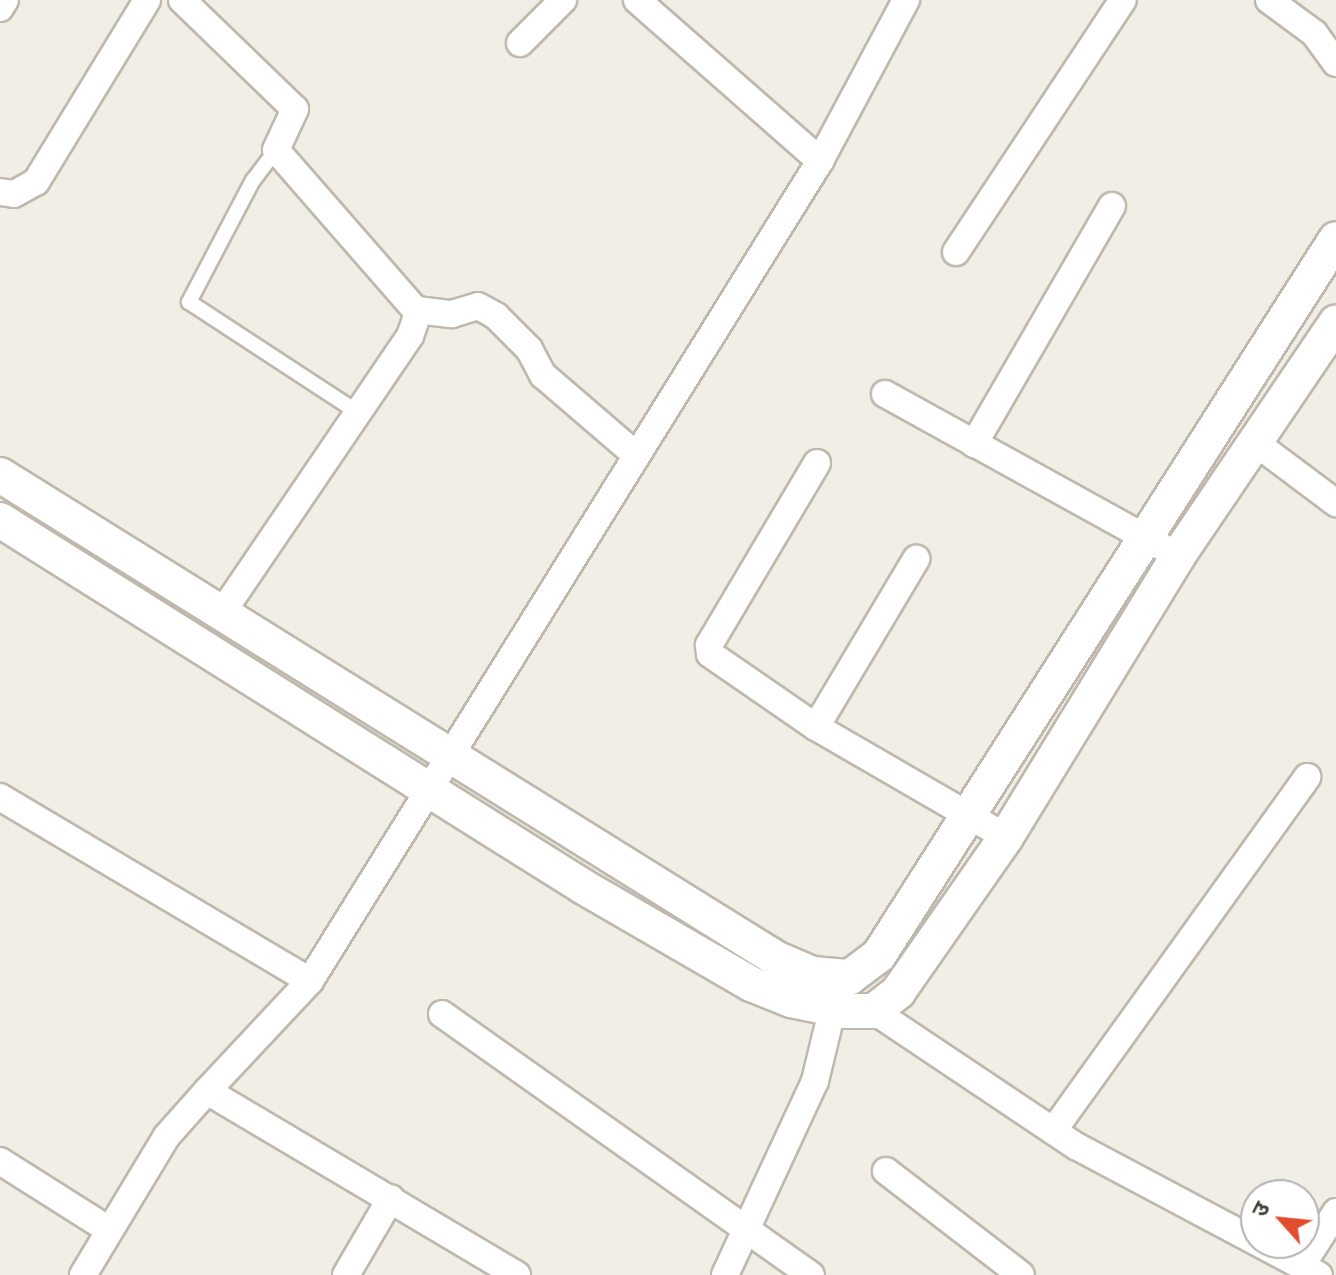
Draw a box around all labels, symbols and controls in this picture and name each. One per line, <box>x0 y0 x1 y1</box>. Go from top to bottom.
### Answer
north arrow <box>1240 1179 1320 1259</box>
text: उ <box>1246 1197 1275 1221</box>

